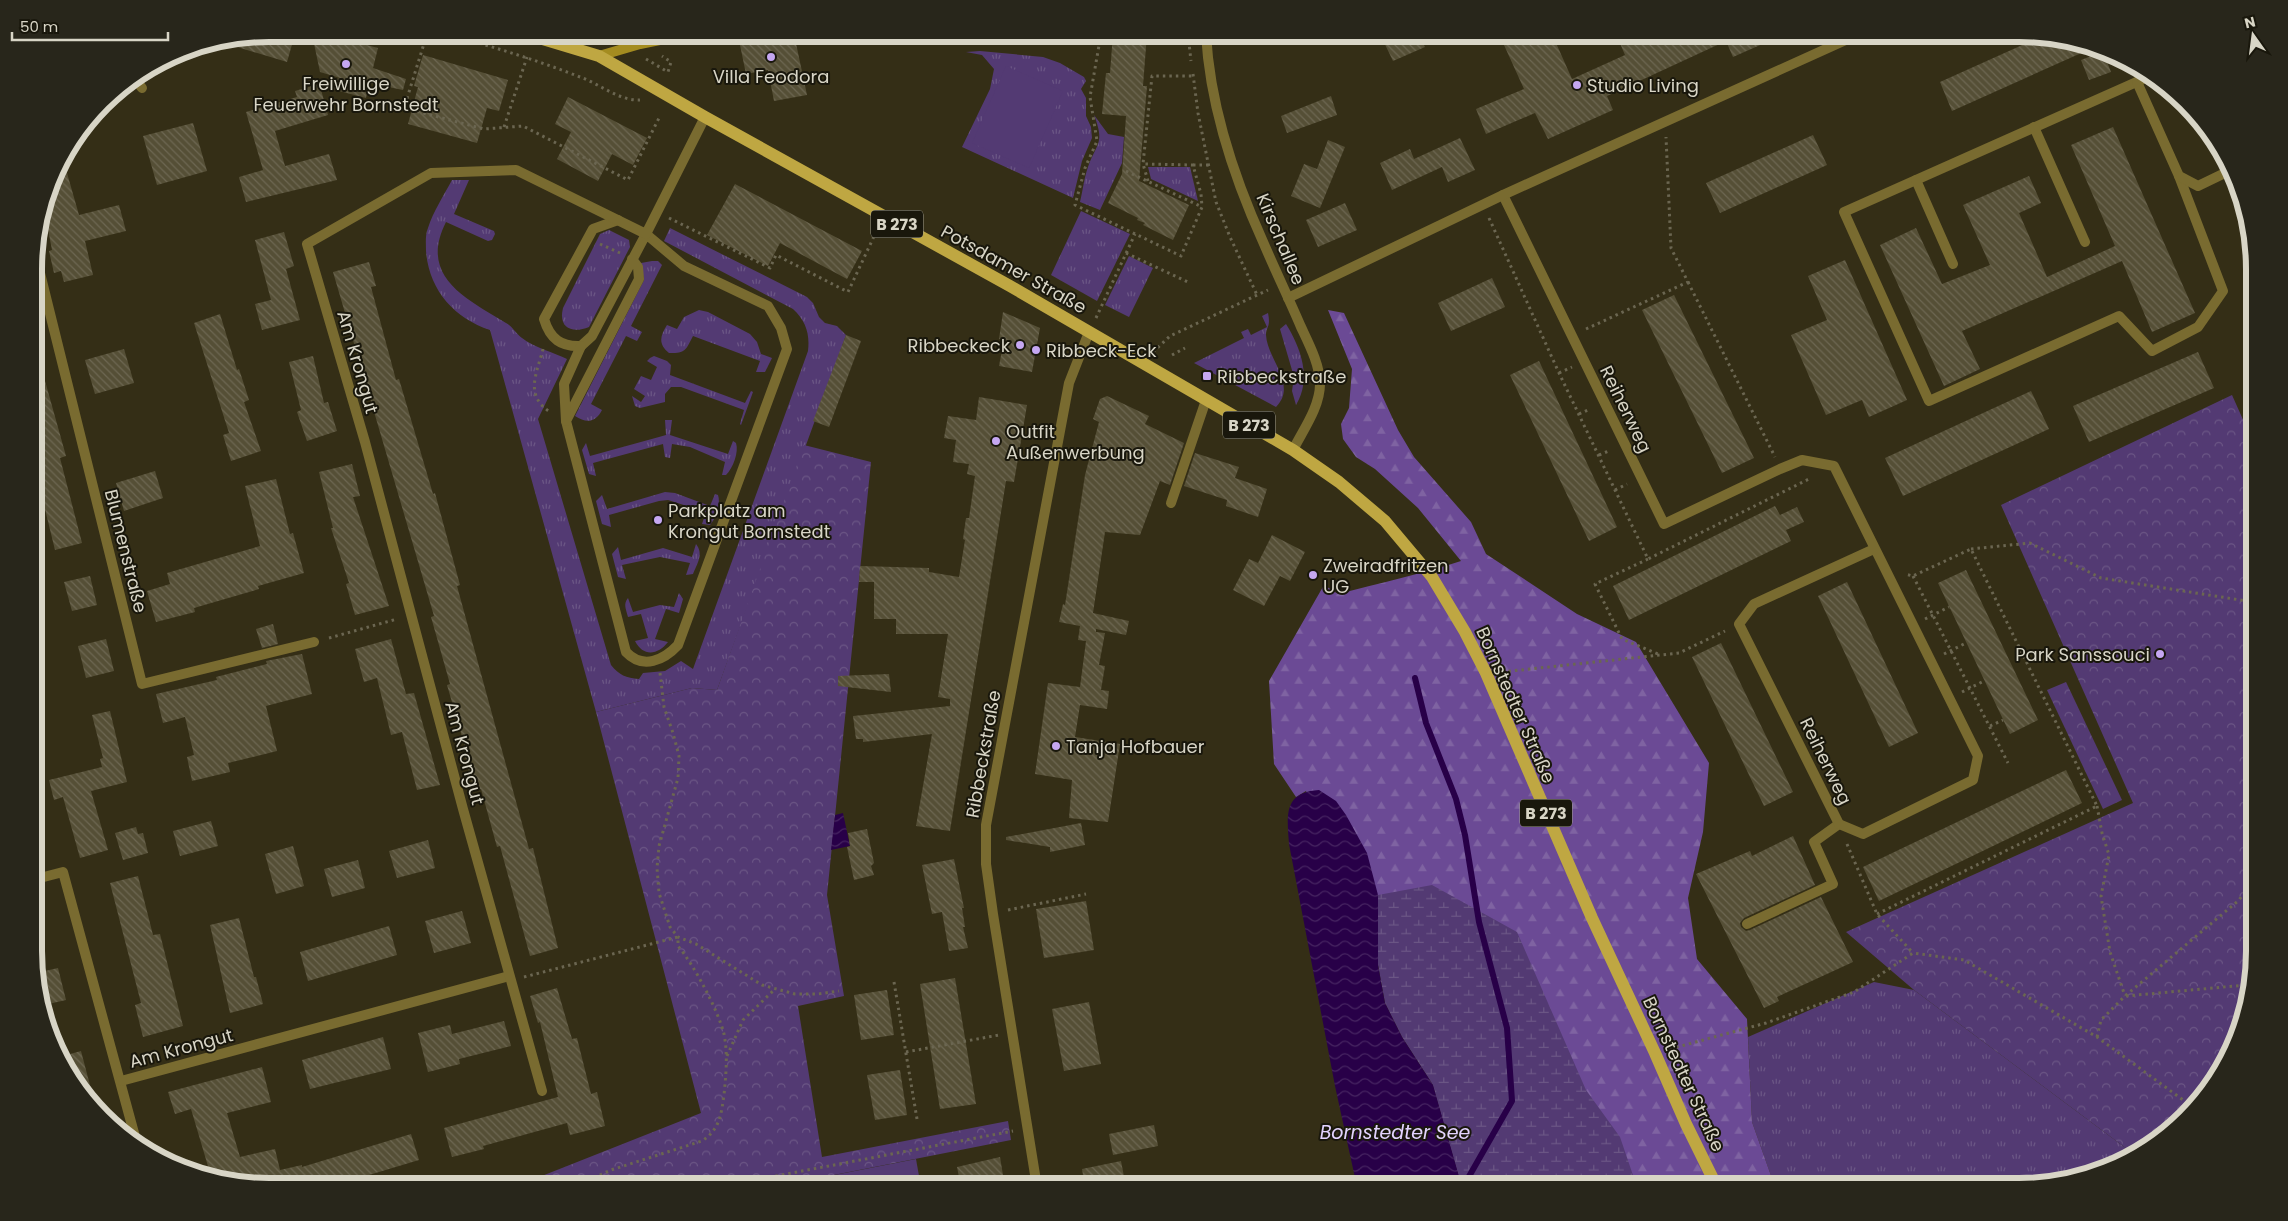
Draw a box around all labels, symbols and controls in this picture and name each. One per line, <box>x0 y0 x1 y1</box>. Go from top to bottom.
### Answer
scale bar <box>12 10 169 42</box>
north arrow <box>2228 10 2278 60</box>
text: N <box>2242 11 2257 33</box>
text: 50 m <box>20 16 58 37</box>
marker: Villa Feodora <box>765 51 777 63</box>
marker: Freiwillige Feuerwehr Bornstedt <box>340 58 352 70</box>
place label: Villa Feodora <box>713 64 829 89</box>
place label: Freiwillige Feuerwehr Bornstedt <box>253 71 439 117</box>
place label: Studio Living <box>1587 73 1699 98</box>
marker: Studio Living <box>1571 79 1583 91</box>
street label: Kirschallee <box>1251 189 1311 289</box>
road number: B 273 <box>871 210 923 238</box>
street label: Potsdamer Straße <box>937 219 1091 319</box>
street label: Am Krongut <box>331 307 385 417</box>
place label: Ribbeckeck <box>908 333 1011 358</box>
place label: Ribbeck-Eck <box>1046 338 1157 363</box>
marker: Ribbeckeck <box>1014 339 1026 351</box>
marker: Ribbeck-Eck <box>1030 344 1042 356</box>
street label: Reiherweg <box>1594 361 1658 457</box>
place label: Ribbeckstraße <box>1217 364 1346 389</box>
marker: Ribbeckstraße <box>1201 370 1213 382</box>
road number: B 273 <box>1223 412 1275 438</box>
place label: Outfit Außenwerbung <box>1006 419 1145 465</box>
marker: Outfit Außenwerbung <box>990 435 1002 447</box>
street label: Blumenstraße <box>99 487 153 615</box>
place label: Parkplatz am Krongut Bornstedt <box>668 498 830 544</box>
marker: Parkplatz am Krongut Bornstedt <box>652 514 664 526</box>
place label: Zweiradfritzen UG <box>1323 553 1449 599</box>
marker: Zweiradfritzen UG <box>1307 569 1319 581</box>
street label: Bornstedter Straße <box>1470 623 1562 787</box>
place label: Park Sanssouci <box>2015 642 2150 667</box>
marker: Park Sanssouci <box>2154 648 2166 660</box>
street label: Ribbeckstraße <box>959 688 1007 820</box>
street label: Am Krongut <box>439 698 491 808</box>
street label: Reiherweg <box>1794 713 1858 809</box>
place label: Tanja Hofbauer <box>1066 734 1205 759</box>
marker: Tanja Hofbauer <box>1050 740 1062 752</box>
road number: B 273 <box>1520 800 1572 826</box>
street label: Bornstedter Straße <box>1637 992 1731 1156</box>
street label: Am Krongut <box>126 1022 236 1074</box>
water label: Bornstedter See <box>1320 1119 1471 1146</box>

